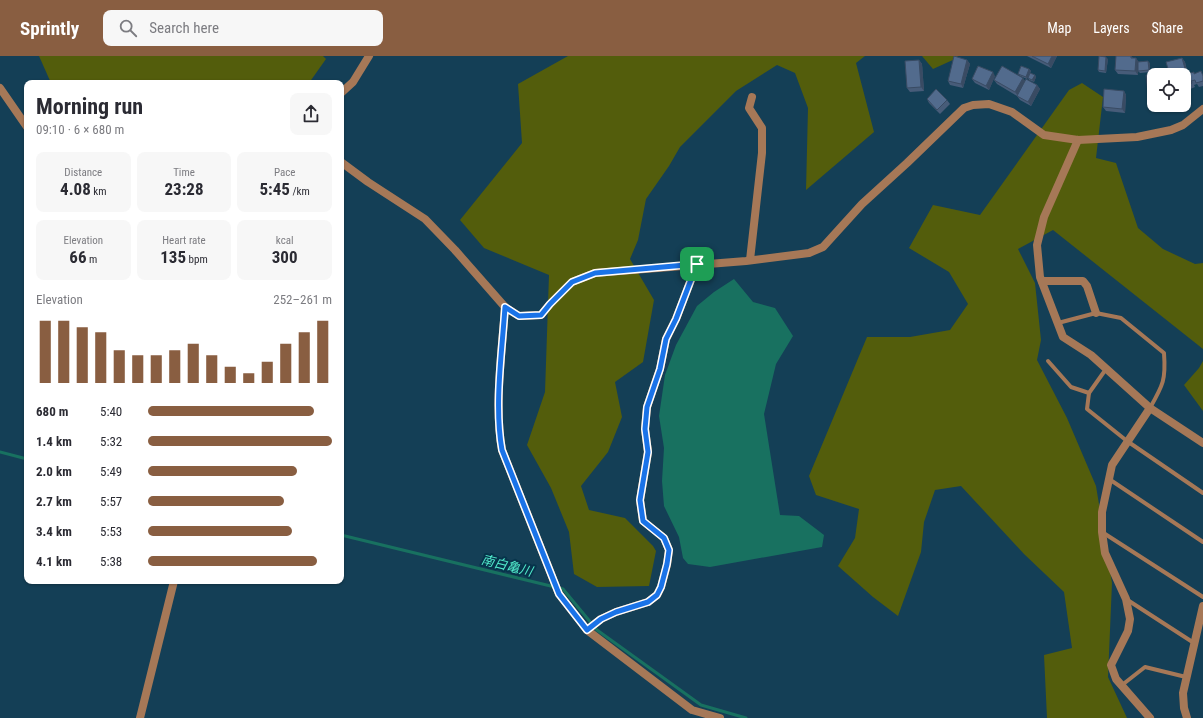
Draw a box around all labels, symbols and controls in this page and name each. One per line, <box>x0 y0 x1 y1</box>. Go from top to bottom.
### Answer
search box <box>103 10 383 46</box>
text: Sprintly <box>20 17 79 40</box>
icon: search <box>117 17 139 39</box>
text: Search here <box>149 19 219 37</box>
text: Map <box>1047 20 1071 36</box>
text: Layers <box>1093 20 1130 36</box>
text: Share <box>1152 20 1183 36</box>
map controls <box>1147 68 1191 112</box>
button: locate <box>1147 68 1191 112</box>
button: share <box>290 93 332 135</box>
text: Morning run <box>36 94 143 119</box>
text: 09:10 · 6 × 680 m <box>36 122 124 137</box>
text: Distance <box>64 166 102 179</box>
text: Time <box>173 166 195 179</box>
text: Pace <box>274 166 295 179</box>
text: 4.08 <box>60 179 91 199</box>
text: 23:28 <box>164 179 204 199</box>
text: 5:45 <box>260 179 290 199</box>
text: km <box>91 185 107 198</box>
text: /km <box>290 185 310 198</box>
text: Elevation <box>64 234 103 247</box>
text: Heart rate <box>162 234 206 247</box>
text: kcal <box>276 234 294 247</box>
text: 66 <box>69 247 87 267</box>
text: 135 <box>160 247 186 267</box>
text: 300 <box>272 247 298 267</box>
pin <box>680 247 714 281</box>
text: m <box>87 253 97 266</box>
text: bpm <box>186 253 208 266</box>
icon: arrive <box>686 253 708 275</box>
text: Elevation <box>36 292 83 307</box>
text: 252–261 m <box>273 292 332 307</box>
text: 680 m <box>36 404 68 419</box>
text: 5:40 <box>100 404 122 419</box>
text: 1.4 km <box>36 434 72 449</box>
text: 5:32 <box>100 434 122 449</box>
text: 2.0 km <box>36 464 72 479</box>
text: 5:49 <box>100 464 122 479</box>
text: 2.7 km <box>36 494 72 509</box>
text: 5:57 <box>100 494 122 509</box>
text: 3.4 km <box>36 524 72 539</box>
text: 5:53 <box>100 524 122 539</box>
water label: 南白亀川 <box>480 552 536 580</box>
text: 4.1 km <box>36 554 72 569</box>
text: 5:38 <box>100 554 122 569</box>

